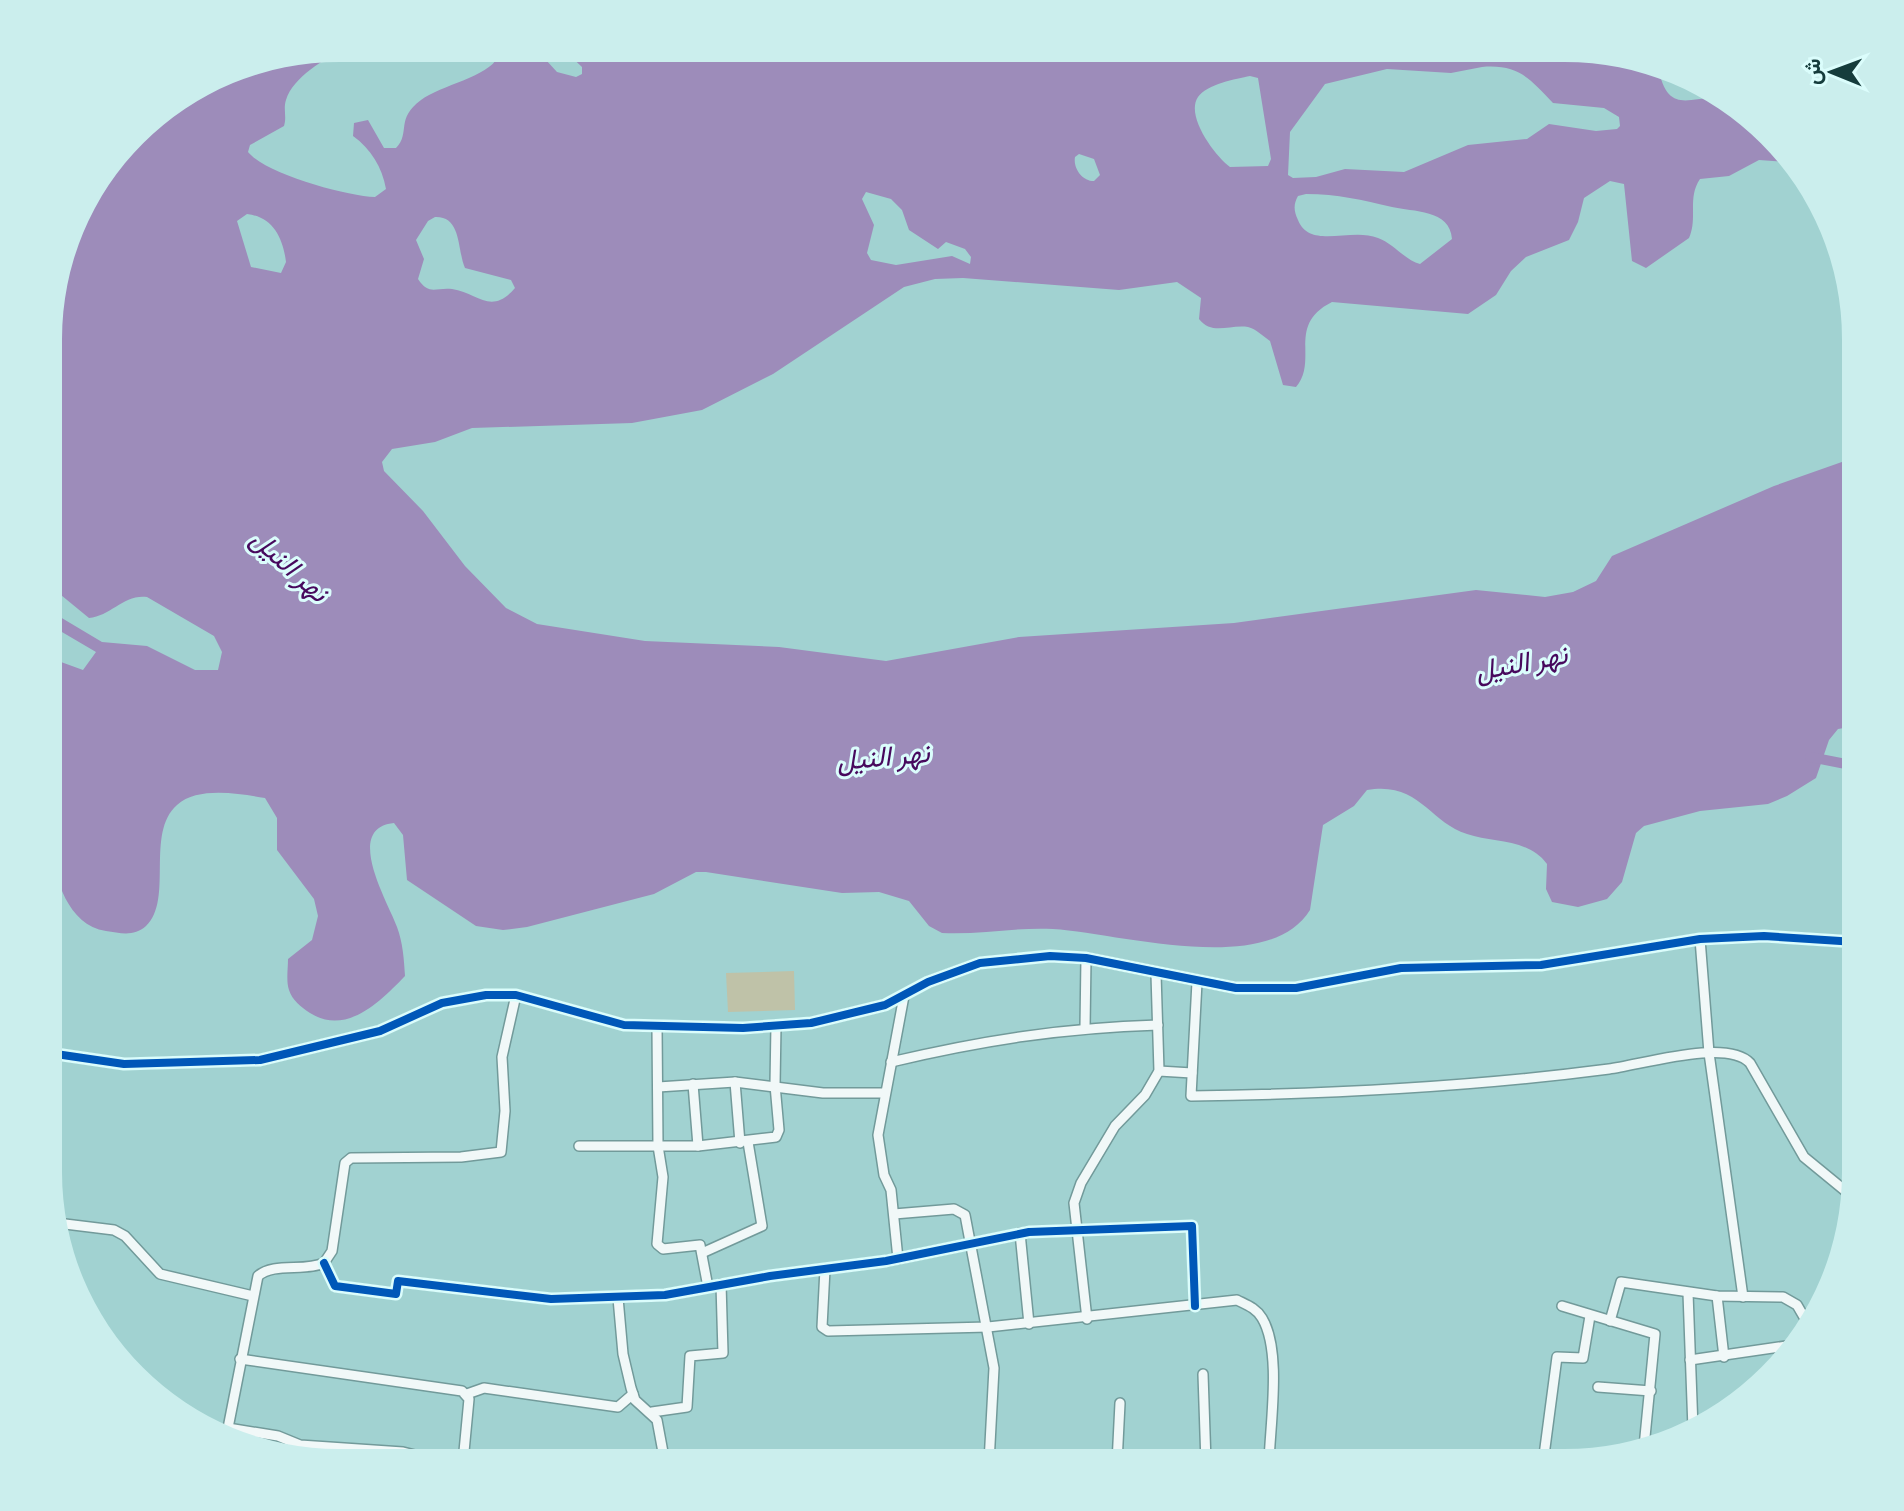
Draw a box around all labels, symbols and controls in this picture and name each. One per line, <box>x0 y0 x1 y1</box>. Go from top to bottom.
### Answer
north arrow <box>1792 32 1872 112</box>
text: ش <box>1797 58 1827 85</box>
water label: نهر النيل <box>243 520 339 612</box>
water label: نهر النيل <box>1472 634 1572 690</box>
water label: نهر النيل <box>835 733 933 779</box>

